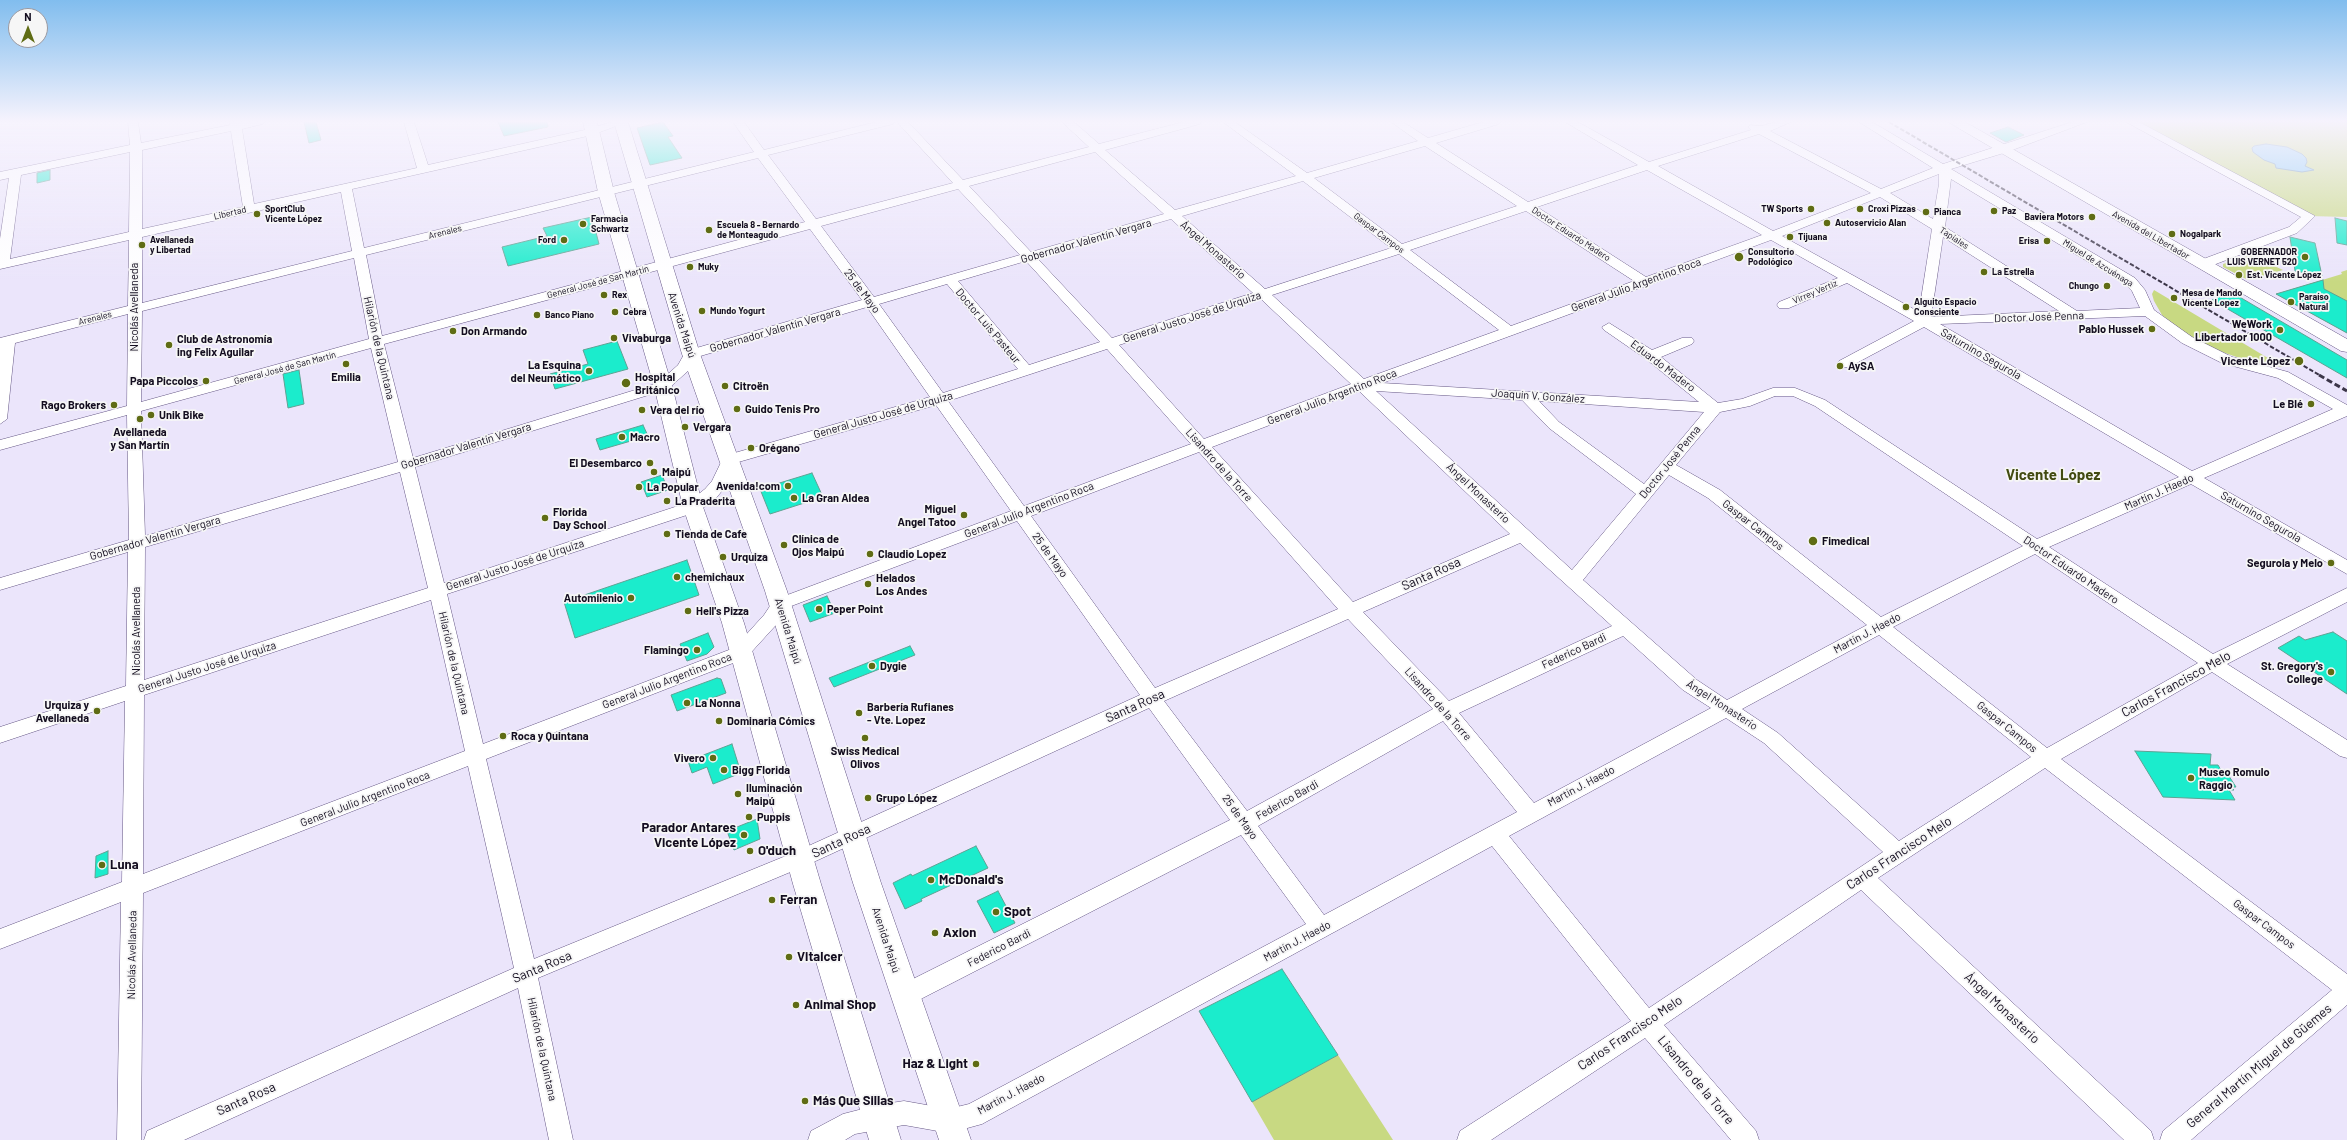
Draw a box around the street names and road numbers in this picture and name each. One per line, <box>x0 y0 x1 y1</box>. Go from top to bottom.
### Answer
street label: Libertad <box>213 204 247 222</box>
street label: Doctor Eduardo Madero <box>1530 204 1612 264</box>
street label: Avenida del Libertador <box>2110 208 2192 262</box>
street label: Gaspar Campos <box>1352 210 1406 256</box>
street label: Gobernador Valentín Vergara <box>1019 216 1153 266</box>
street label: Ángel Monasterio <box>1178 218 1248 282</box>
street label: Arenales <box>427 223 463 241</box>
street label: Tapiales <box>1937 225 1971 251</box>
street label: Miguel de Azcuénaga <box>2061 237 2135 289</box>
street label: General Julio Argentino Roca <box>1569 255 1703 315</box>
street label: Nicolás Avellaneda <box>127 263 141 351</box>
street label: General José de San Martín <box>546 263 650 301</box>
street label: 25 de Mayo <box>841 266 883 316</box>
street label: Virrey Vertiz <box>1791 278 1839 306</box>
street label: Doctor Luis Pasteur <box>953 286 1023 366</box>
street label: General Justo José de Urquiza <box>1121 288 1263 346</box>
street label: Avenida Maipú <box>665 291 699 359</box>
street label: Hilarión de la Quintana <box>361 295 397 401</box>
street label: Gobernador Valentín Vergara <box>708 305 842 355</box>
street label: Arenales <box>77 309 113 327</box>
street label: Doctor José Penna <box>1994 309 2084 325</box>
street label: Saturnino Segurola <box>1938 326 2024 382</box>
street label: Eduardo Madero <box>1628 337 1698 395</box>
street label: General José de San Martín <box>233 349 337 387</box>
street label: General Julio Argentino Roca <box>1265 366 1399 428</box>
street label: Joaquín V. González <box>1491 386 1585 406</box>
street label: General Justo José de Urquiza <box>812 389 954 441</box>
street label: Gobernador Valentín Vergara <box>399 420 533 472</box>
street label: Doctor José Penna <box>1637 423 1703 501</box>
street label: Lisandro de la Torre <box>1183 426 1255 504</box>
street label: Ángel Monasterio <box>1443 460 1513 526</box>
street label: Martín J. Haedo <box>2122 471 2196 513</box>
street label: General Julio Argentino Roca <box>962 479 1096 541</box>
street label: Saturnino Segurola <box>2218 489 2304 545</box>
street label: Gaspar Campos <box>1720 497 1786 553</box>
street label: Gobernador Valentín Vergara <box>88 513 222 563</box>
street label: 25 de Mayo <box>1029 530 1071 580</box>
street label: Doctor Eduardo Madero <box>2021 533 2121 607</box>
street label: General Justo José de Urquiza <box>444 536 586 594</box>
street label: Santa Rosa <box>1399 554 1463 594</box>
street label: Nicolás Avellaneda <box>129 587 143 675</box>
street label: Avenida Maipú <box>772 596 804 666</box>
street label: Hilarión de la Quintana <box>436 610 472 716</box>
street label: Martín J. Haedo <box>1831 610 1903 656</box>
street label: Federico Bardi <box>1540 630 1608 672</box>
street label: General Justo José de Urquiza <box>136 638 278 696</box>
street label: Carlos Francisco Melo <box>2119 647 2233 721</box>
street label: General Julio Argentino Roca <box>600 650 734 712</box>
street label: Lisandro de la Torre <box>1402 665 1474 743</box>
street label: Ángel Monasterio <box>1684 677 1760 733</box>
street label: Santa Rosa <box>1103 686 1167 726</box>
street label: Gaspar Campos <box>1974 699 2040 755</box>
street label: Martín J. Haedo <box>1545 763 1617 809</box>
street label: General Julio Argentino Roca <box>298 768 432 830</box>
street label: Federico Bardi <box>1253 777 1321 823</box>
street label: 25 de Mayo <box>1219 792 1261 842</box>
street label: Carlos Francisco Melo <box>1843 813 1955 893</box>
street label: Santa Rosa <box>809 821 873 861</box>
street label: Gaspar Campos <box>2230 896 2298 952</box>
street label: Avenida Maipú <box>869 906 903 974</box>
street label: Nicolás Avellaneda <box>125 910 139 1000</box>
street label: Martín J. Haedo <box>1261 918 1333 964</box>
street label: Federico Bardi <box>965 926 1033 970</box>
street label: Santa Rosa <box>510 947 574 987</box>
street label: Ángel Monasterio <box>1961 969 2043 1047</box>
street label: Carlos Francisco Melo <box>1575 992 1685 1074</box>
street label: Hilarión de la Quintana <box>525 996 559 1102</box>
street label: General Martín Miguel de Güemes <box>2183 1001 2335 1131</box>
street label: Lisandro de la Torre <box>1654 1033 1738 1127</box>
street label: Martín J. Haedo <box>975 1071 1047 1117</box>
street label: Santa Rosa <box>214 1079 278 1119</box>

